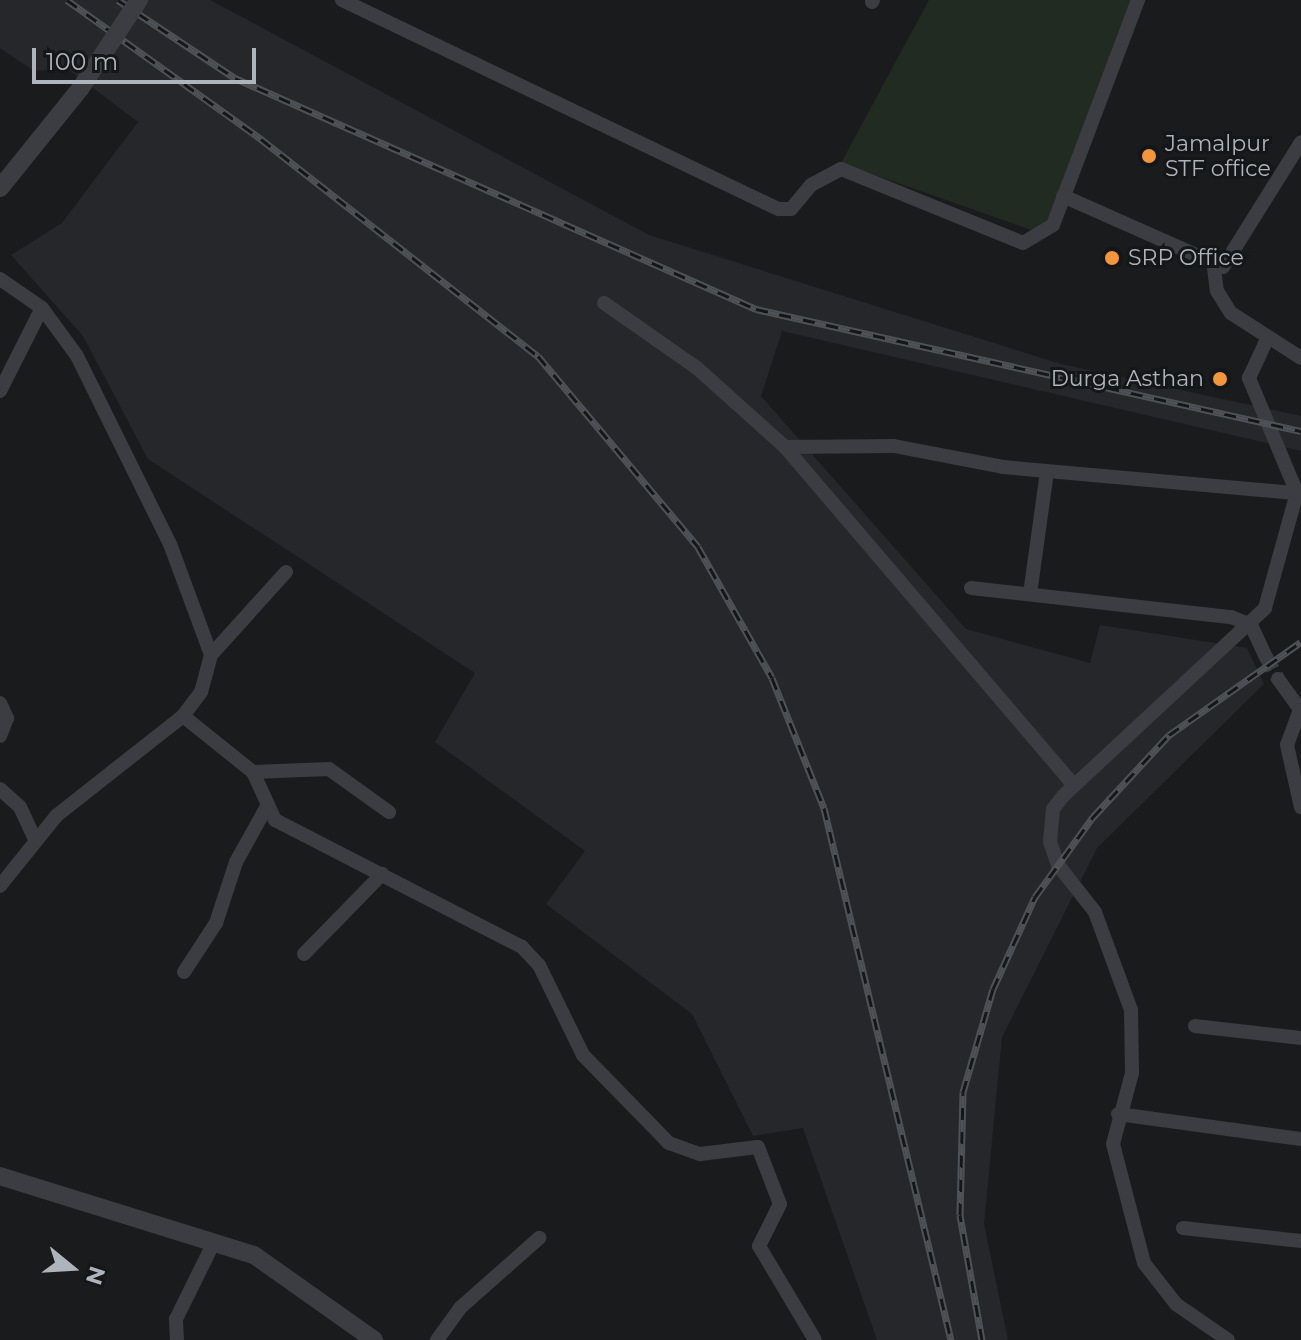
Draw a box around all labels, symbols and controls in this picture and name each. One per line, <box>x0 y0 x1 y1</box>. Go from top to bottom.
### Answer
scale bar <box>36 32 260 82</box>
text: 100 m <box>46 47 118 76</box>
place label: Jamalpur STF office <box>1165 130 1271 182</box>
marker: Jamalpur STF office <box>1140 147 1158 165</box>
place label: SRP Office <box>1128 245 1244 271</box>
marker: SRP Office <box>1103 249 1121 267</box>
place label: Durga Asthan <box>1051 366 1204 392</box>
marker: Durga Asthan <box>1211 370 1229 388</box>
north arrow <box>32 1228 112 1308</box>
text: N <box>80 1263 111 1288</box>

